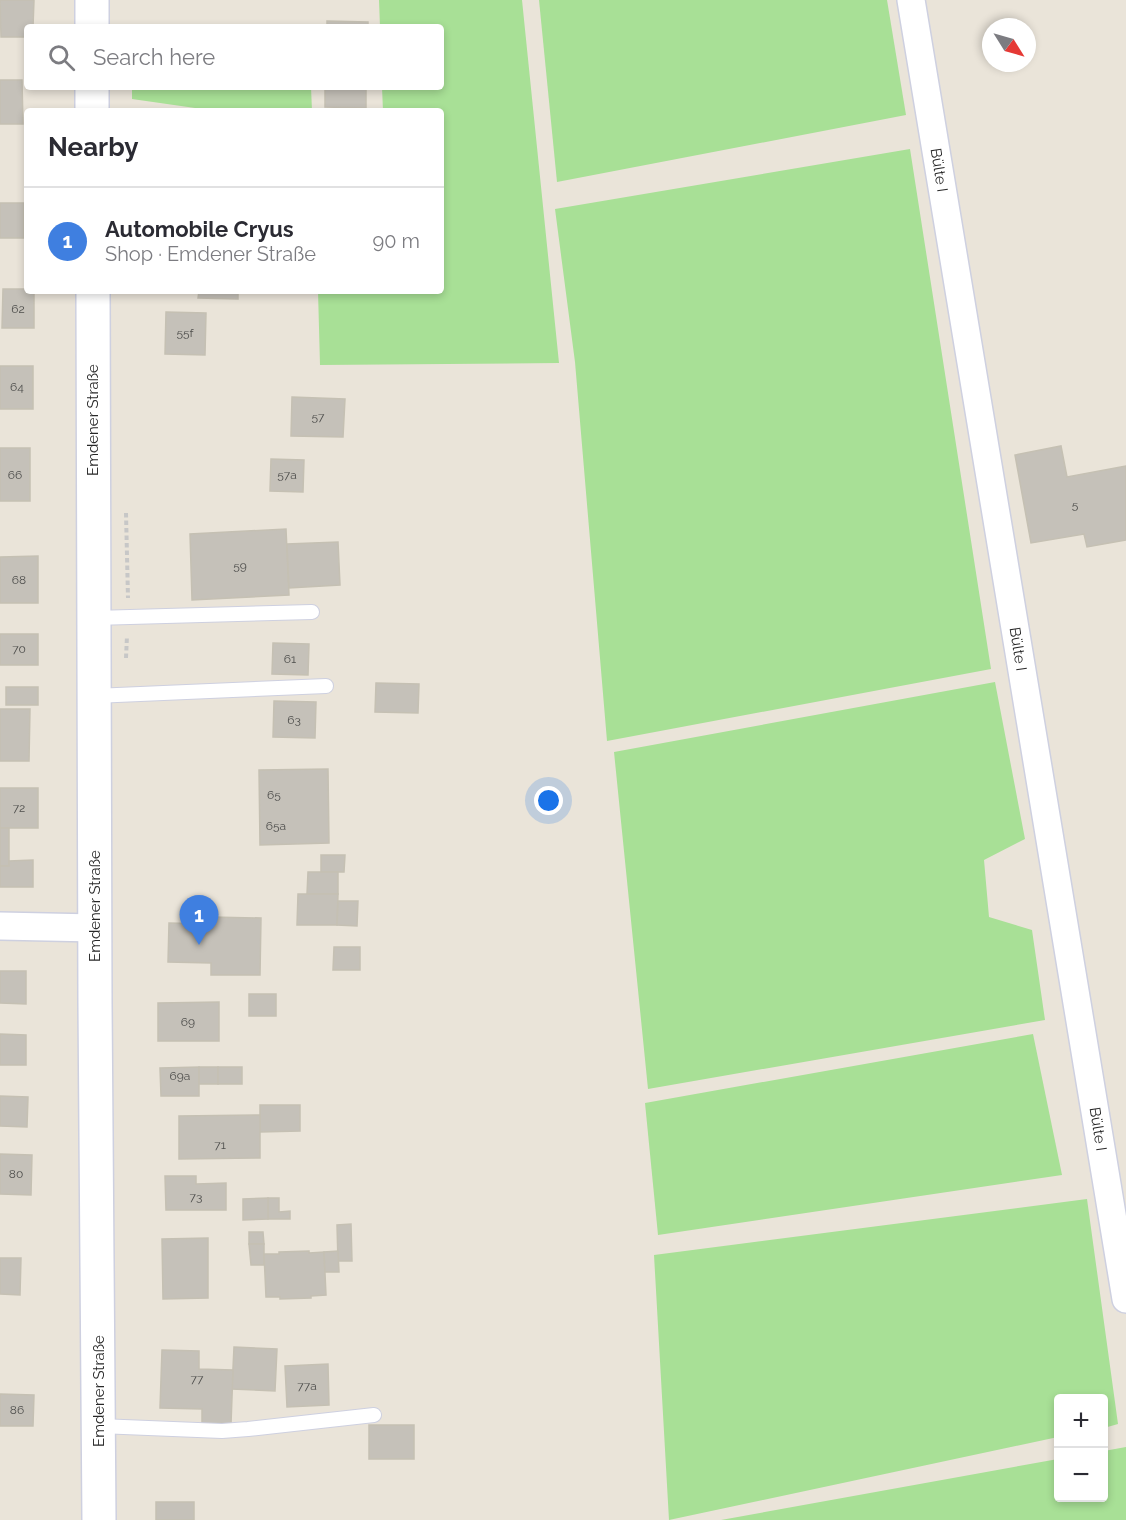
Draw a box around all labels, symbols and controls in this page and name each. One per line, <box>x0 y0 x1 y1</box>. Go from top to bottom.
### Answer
north arrow <box>982 18 1036 72</box>
search box <box>24 24 444 90</box>
icon: search <box>45 41 78 74</box>
text: Search here <box>93 44 215 70</box>
text: Nearby <box>48 132 138 162</box>
street label: Bülte I <box>927 147 951 193</box>
text: Automobile Cryus <box>105 216 294 242</box>
text: 1 <box>63 229 72 253</box>
text: 90 m <box>373 229 420 253</box>
text: Shop · Emdener Straße <box>105 242 316 266</box>
house number: 62 <box>11 302 25 316</box>
house number: 55f <box>176 326 195 340</box>
street label: Emdener Straße <box>84 364 102 476</box>
house number: 64 <box>10 380 24 394</box>
house number: 57 <box>312 410 325 424</box>
house number: 66 <box>8 468 22 482</box>
house number: 57a <box>277 468 297 482</box>
house number: 5 <box>1072 498 1079 512</box>
house number: 59 <box>233 559 247 573</box>
house number: 68 <box>12 573 26 587</box>
street label: Bülte I <box>1006 626 1030 672</box>
house number: 70 <box>12 642 26 656</box>
house number: 61 <box>284 652 296 666</box>
house number: 63 <box>287 713 301 727</box>
your location <box>534 786 563 815</box>
house number: 65 <box>267 788 281 802</box>
house number: 72 <box>13 801 25 815</box>
house number: 65a <box>266 819 286 833</box>
street label: Emdener Straße <box>86 850 104 962</box>
pin: 1 <box>180 896 218 945</box>
house number: 69 <box>181 1015 195 1029</box>
house number: 69a <box>170 1069 190 1083</box>
street label: Bülte I <box>1086 1106 1110 1152</box>
house number: 71 <box>214 1138 226 1152</box>
house number: 80 <box>9 1167 23 1181</box>
house number: 73 <box>190 1190 202 1204</box>
street label: Emdener Straße <box>90 1335 108 1447</box>
house number: 77 <box>191 1372 204 1386</box>
house number: 77a <box>297 1379 317 1393</box>
map controls <box>1054 1394 1108 1502</box>
button: + <box>1054 1394 1108 1448</box>
house number: 86 <box>10 1403 24 1417</box>
button: − <box>1054 1448 1108 1502</box>

